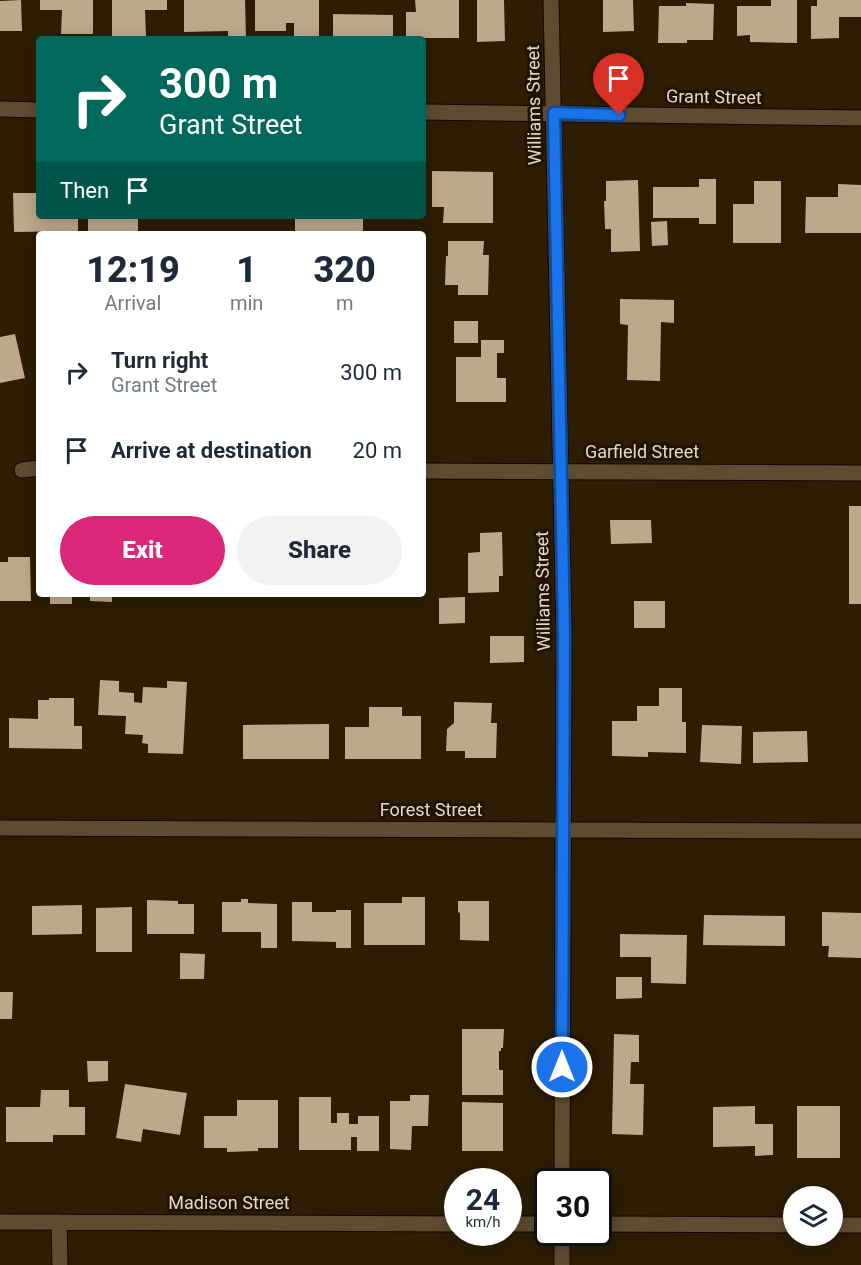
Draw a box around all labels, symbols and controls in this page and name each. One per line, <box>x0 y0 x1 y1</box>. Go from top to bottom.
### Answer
street label: Williams Street <box>522 45 545 165</box>
pin <box>593 53 644 115</box>
text: 300 m <box>159 59 278 108</box>
icon: right <box>60 60 138 138</box>
icon: arrive <box>602 62 635 95</box>
street label: Grant Street <box>666 85 762 108</box>
text: Grant Street <box>159 109 302 141</box>
icon: arrive <box>121 174 154 207</box>
text: Then <box>60 178 109 203</box>
text: 12:19 <box>86 249 180 291</box>
text: 1 <box>236 249 257 291</box>
text: 320 <box>314 249 376 291</box>
text: Arrival <box>105 291 161 315</box>
text: min <box>230 291 263 315</box>
text: m <box>336 291 353 315</box>
text: Turn right <box>111 348 208 373</box>
icon: right <box>60 356 93 389</box>
text: 300 m <box>340 360 402 385</box>
text: Grant Street <box>111 373 217 397</box>
icon: arrive <box>60 434 93 467</box>
text: Arrive at destination <box>111 438 312 463</box>
text: 20 m <box>353 438 402 463</box>
street label: Garfield Street <box>585 441 699 462</box>
button: Exit <box>60 516 225 585</box>
button: Share <box>237 516 402 585</box>
street label: Williams Street <box>531 531 554 651</box>
street label: Forest Street <box>380 799 482 820</box>
position arrow <box>530 1035 594 1099</box>
speed limit sign: 30 <box>534 1168 612 1246</box>
text: 24 <box>466 1182 500 1217</box>
map controls <box>783 1186 843 1246</box>
button: layers <box>783 1186 843 1246</box>
street label: Madison Street <box>168 1192 290 1213</box>
text: km/h <box>465 1213 501 1231</box>

